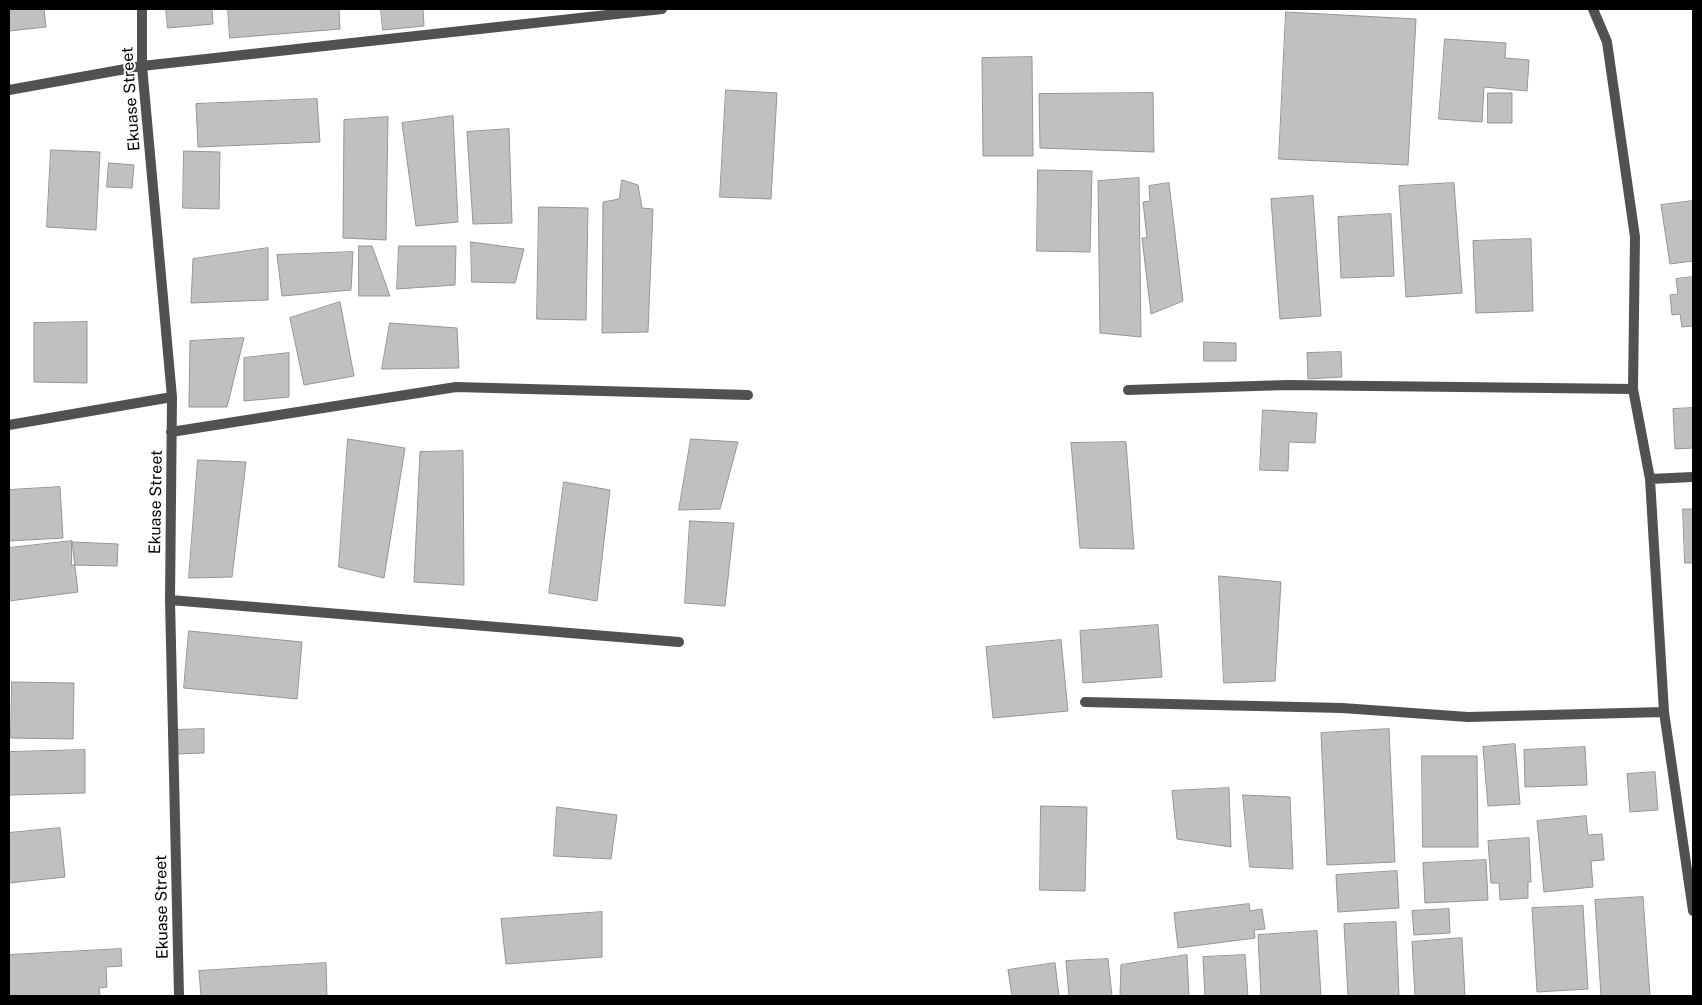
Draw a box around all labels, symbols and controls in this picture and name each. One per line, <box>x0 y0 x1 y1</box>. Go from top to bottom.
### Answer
street label: Ekuase Street <box>118 46 144 152</box>
street label: Ekuase Street <box>145 450 167 554</box>
street label: Ekuase Street <box>151 855 173 959</box>

